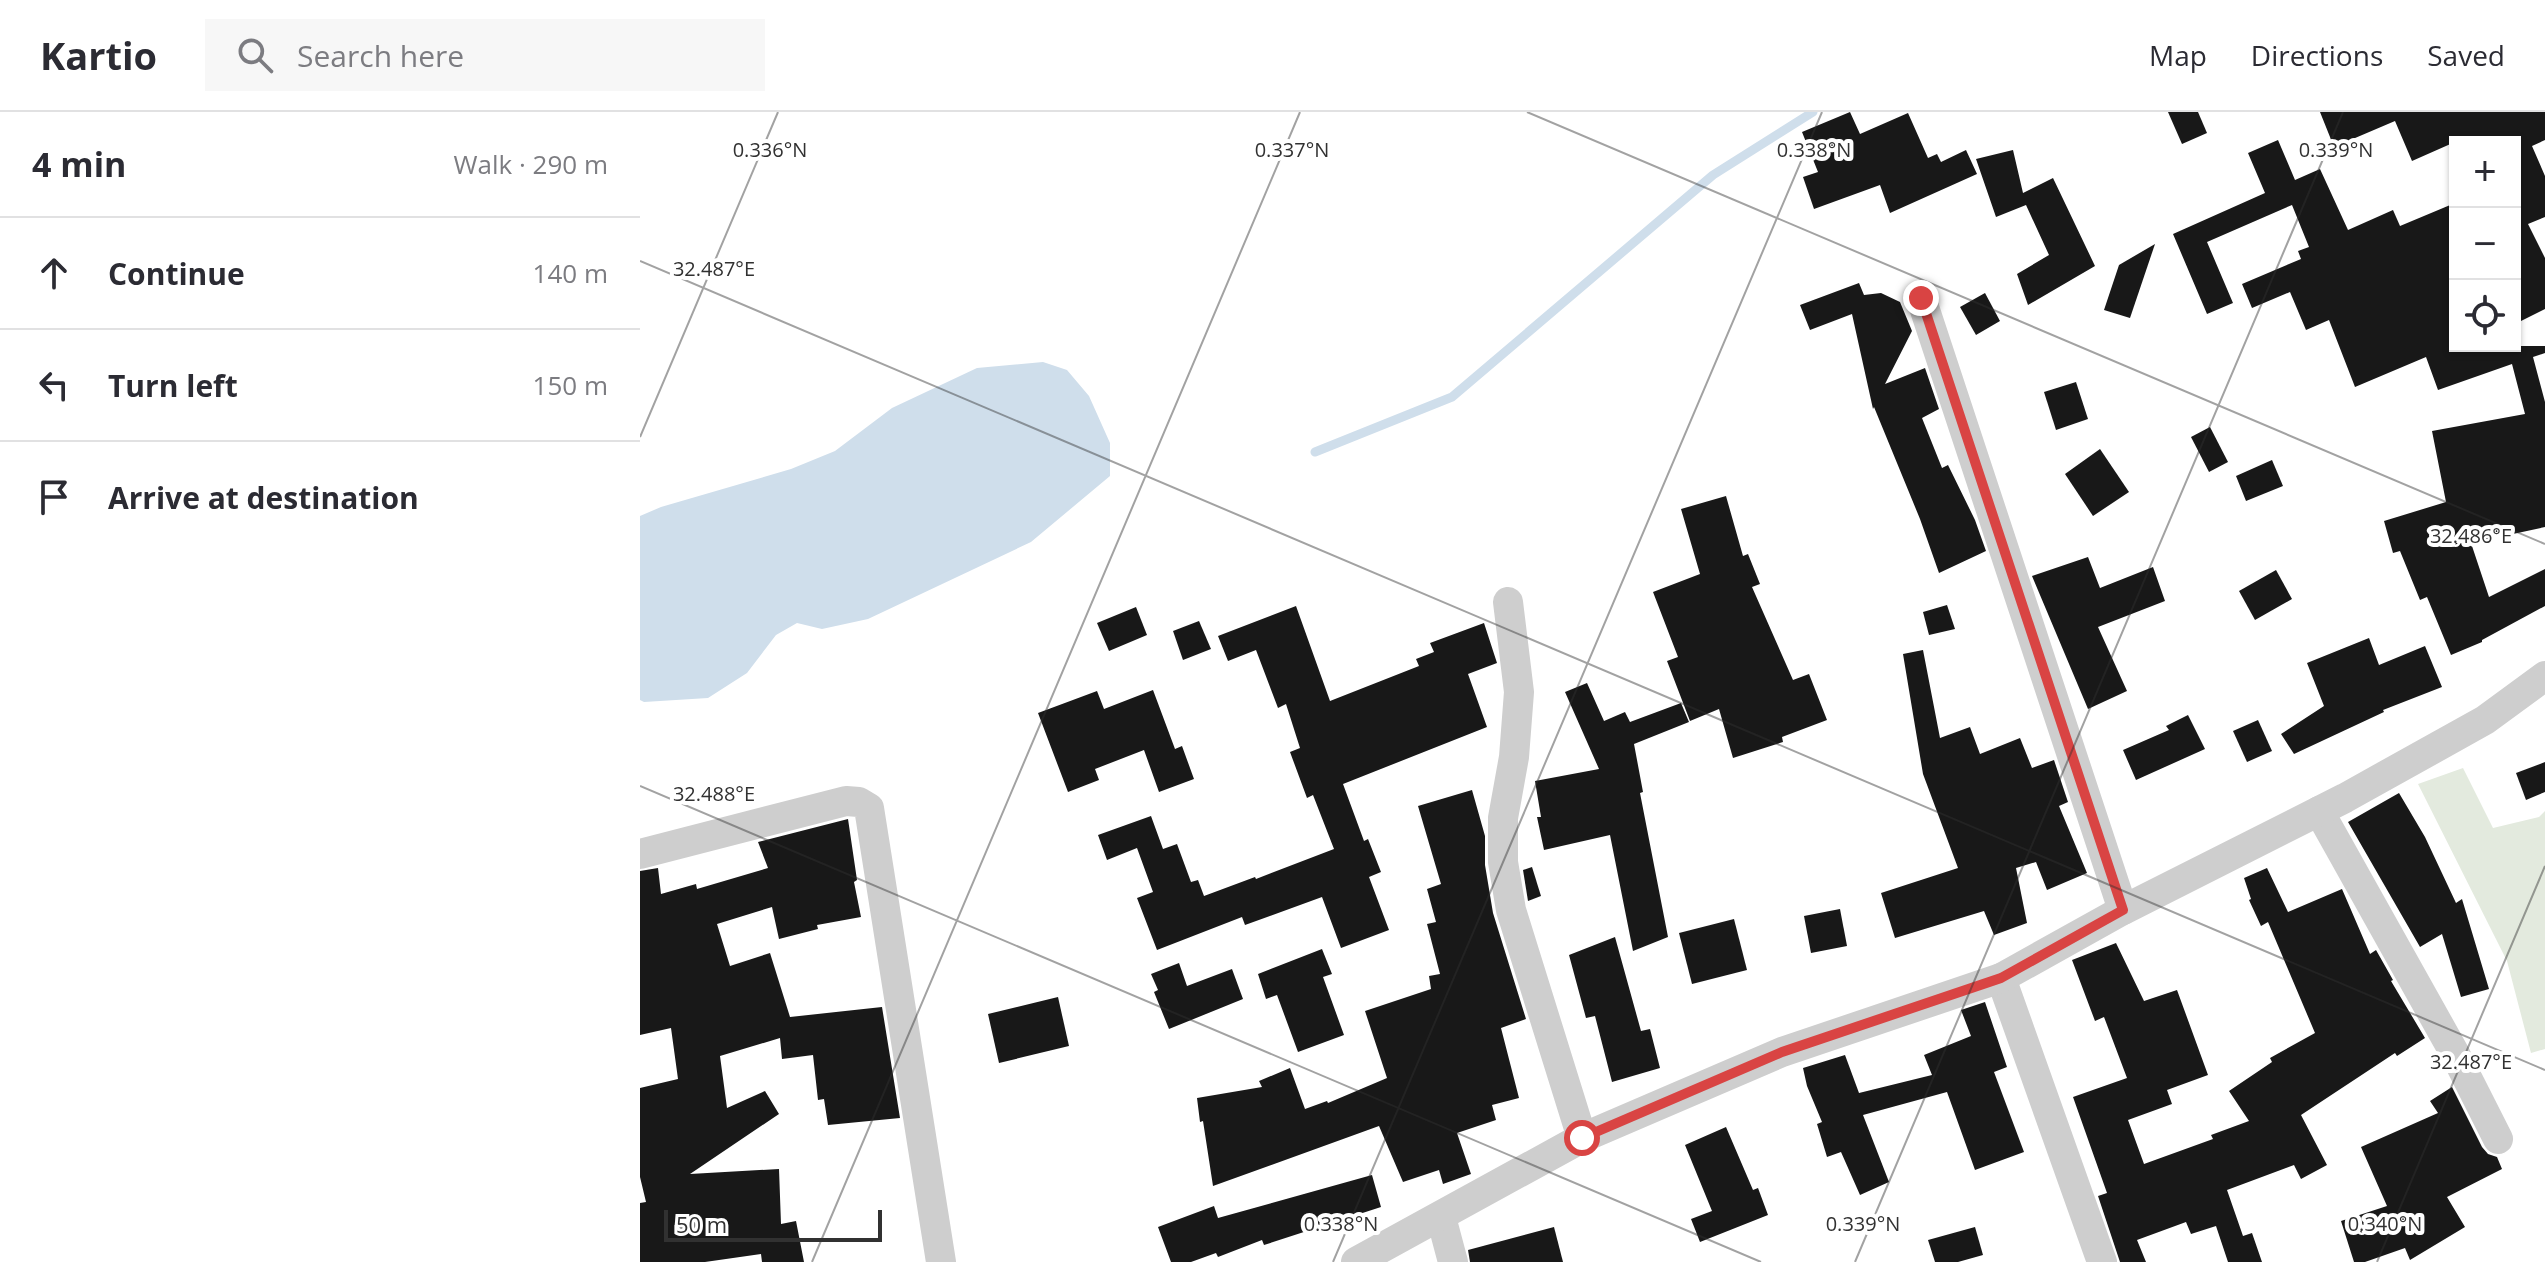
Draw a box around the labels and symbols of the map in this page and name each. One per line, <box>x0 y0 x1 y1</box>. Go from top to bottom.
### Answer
text: 0.336°N <box>733 136 807 163</box>
text: 0.337°N <box>1255 136 1329 163</box>
text: 0.338°N <box>1777 136 1851 163</box>
text: 0.339°N <box>2299 136 2373 163</box>
text: 32.487°E <box>673 255 755 282</box>
route end <box>1903 280 1939 316</box>
text: 32.486°E <box>2430 522 2512 549</box>
text: 32.488°E <box>673 780 755 807</box>
text: 32.487°E <box>2430 1048 2512 1075</box>
route start <box>1564 1120 1600 1156</box>
scale bar <box>664 1206 882 1242</box>
text: 0.338°N <box>1304 1210 1378 1237</box>
text: 0.339°N <box>1826 1210 1900 1237</box>
text: 0.340°N <box>2348 1210 2422 1237</box>

